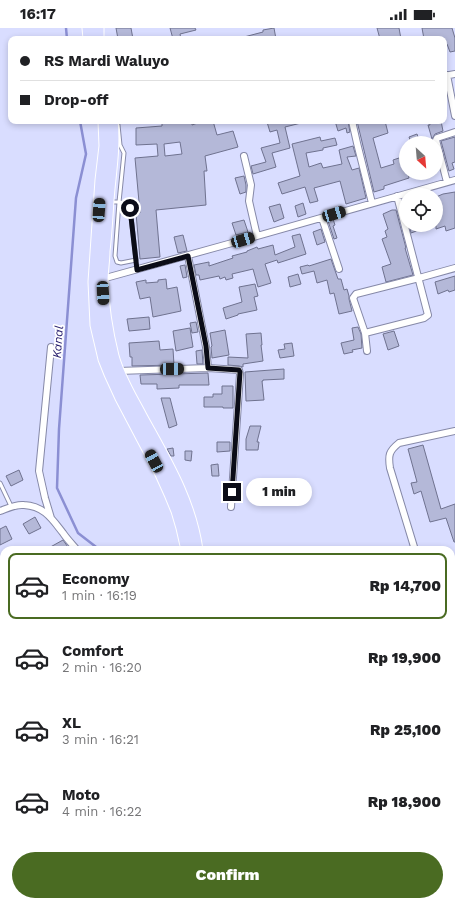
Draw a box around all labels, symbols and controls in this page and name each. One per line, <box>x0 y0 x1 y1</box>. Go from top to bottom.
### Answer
text: 16:17 <box>20 5 56 23</box>
text: RS Mardi Waluyo <box>44 52 169 70</box>
text: Drop-off <box>44 91 109 109</box>
north arrow <box>399 136 443 180</box>
map controls <box>399 136 443 232</box>
button: locate <box>399 188 443 232</box>
car <box>92 198 106 222</box>
route start <box>121 199 139 217</box>
car <box>321 205 347 223</box>
car <box>230 231 256 249</box>
car <box>96 281 110 305</box>
water label: Kanal <box>50 325 66 359</box>
car <box>160 363 184 375</box>
car <box>143 448 165 474</box>
callout: 1 min <box>246 478 312 506</box>
route end <box>223 483 241 501</box>
text: 1 min <box>262 484 296 499</box>
icon: car <box>14 568 50 604</box>
text: Economy <box>62 570 129 588</box>
text: Rp 14,700 <box>370 577 441 595</box>
text: 1 min · 16:19 <box>62 588 137 603</box>
icon: car <box>14 640 50 676</box>
text: Comfort <box>62 642 123 660</box>
text: Rp 19,900 <box>368 649 441 667</box>
text: 2 min · 16:20 <box>62 660 142 675</box>
icon: car <box>14 712 50 748</box>
text: XL <box>62 714 81 732</box>
text: Rp 25,100 <box>370 721 441 739</box>
text: 3 min · 16:21 <box>62 732 139 747</box>
icon: car <box>14 784 50 820</box>
text: Moto <box>62 786 100 804</box>
text: Rp 18,900 <box>368 793 441 811</box>
text: 4 min · 16:22 <box>62 804 142 819</box>
button: Confirm <box>12 852 443 898</box>

